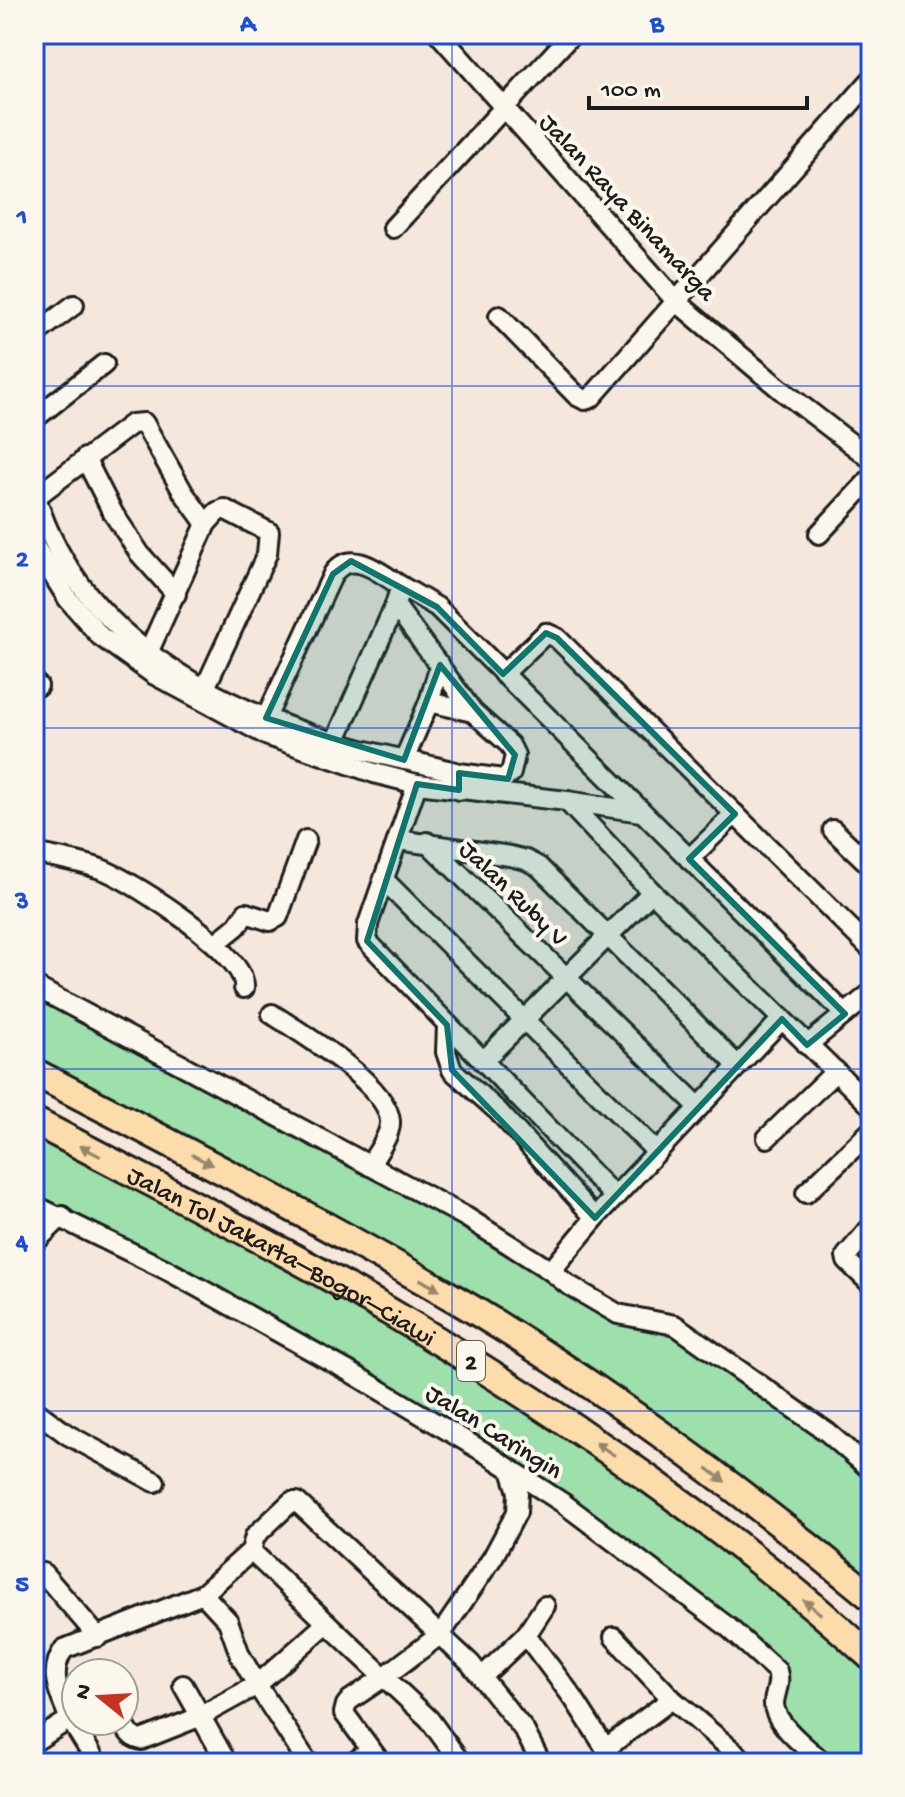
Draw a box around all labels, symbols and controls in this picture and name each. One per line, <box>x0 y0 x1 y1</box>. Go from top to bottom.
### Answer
text: A <box>239 11 257 42</box>
text: B <box>649 11 665 42</box>
scale bar <box>589 60 807 110</box>
text: 100 m <box>600 77 661 106</box>
street label: Jalan Raya Binamarga <box>531 109 722 311</box>
text: 1 <box>16 204 27 235</box>
text: 2 <box>16 546 29 577</box>
street label: Jalan Ruby V <box>451 836 573 955</box>
text: 3 <box>14 888 29 919</box>
one-way arrow <box>78 1144 101 1157</box>
one-way arrow <box>191 1154 214 1167</box>
street label: Jalan Tol Jakarta–Bogor–Ciawi <box>121 1162 440 1355</box>
text: 4 <box>15 1229 29 1260</box>
one-way arrow <box>419 1278 441 1292</box>
road number: 2 <box>457 1341 485 1381</box>
street label: Jalan Caringin <box>419 1379 567 1488</box>
one-way arrow <box>595 1442 616 1457</box>
one-way arrow <box>706 1467 727 1483</box>
text: 5 <box>15 1571 29 1602</box>
one-way arrow <box>802 1599 822 1615</box>
north arrow <box>60 1657 140 1737</box>
text: N <box>70 1681 99 1703</box>

